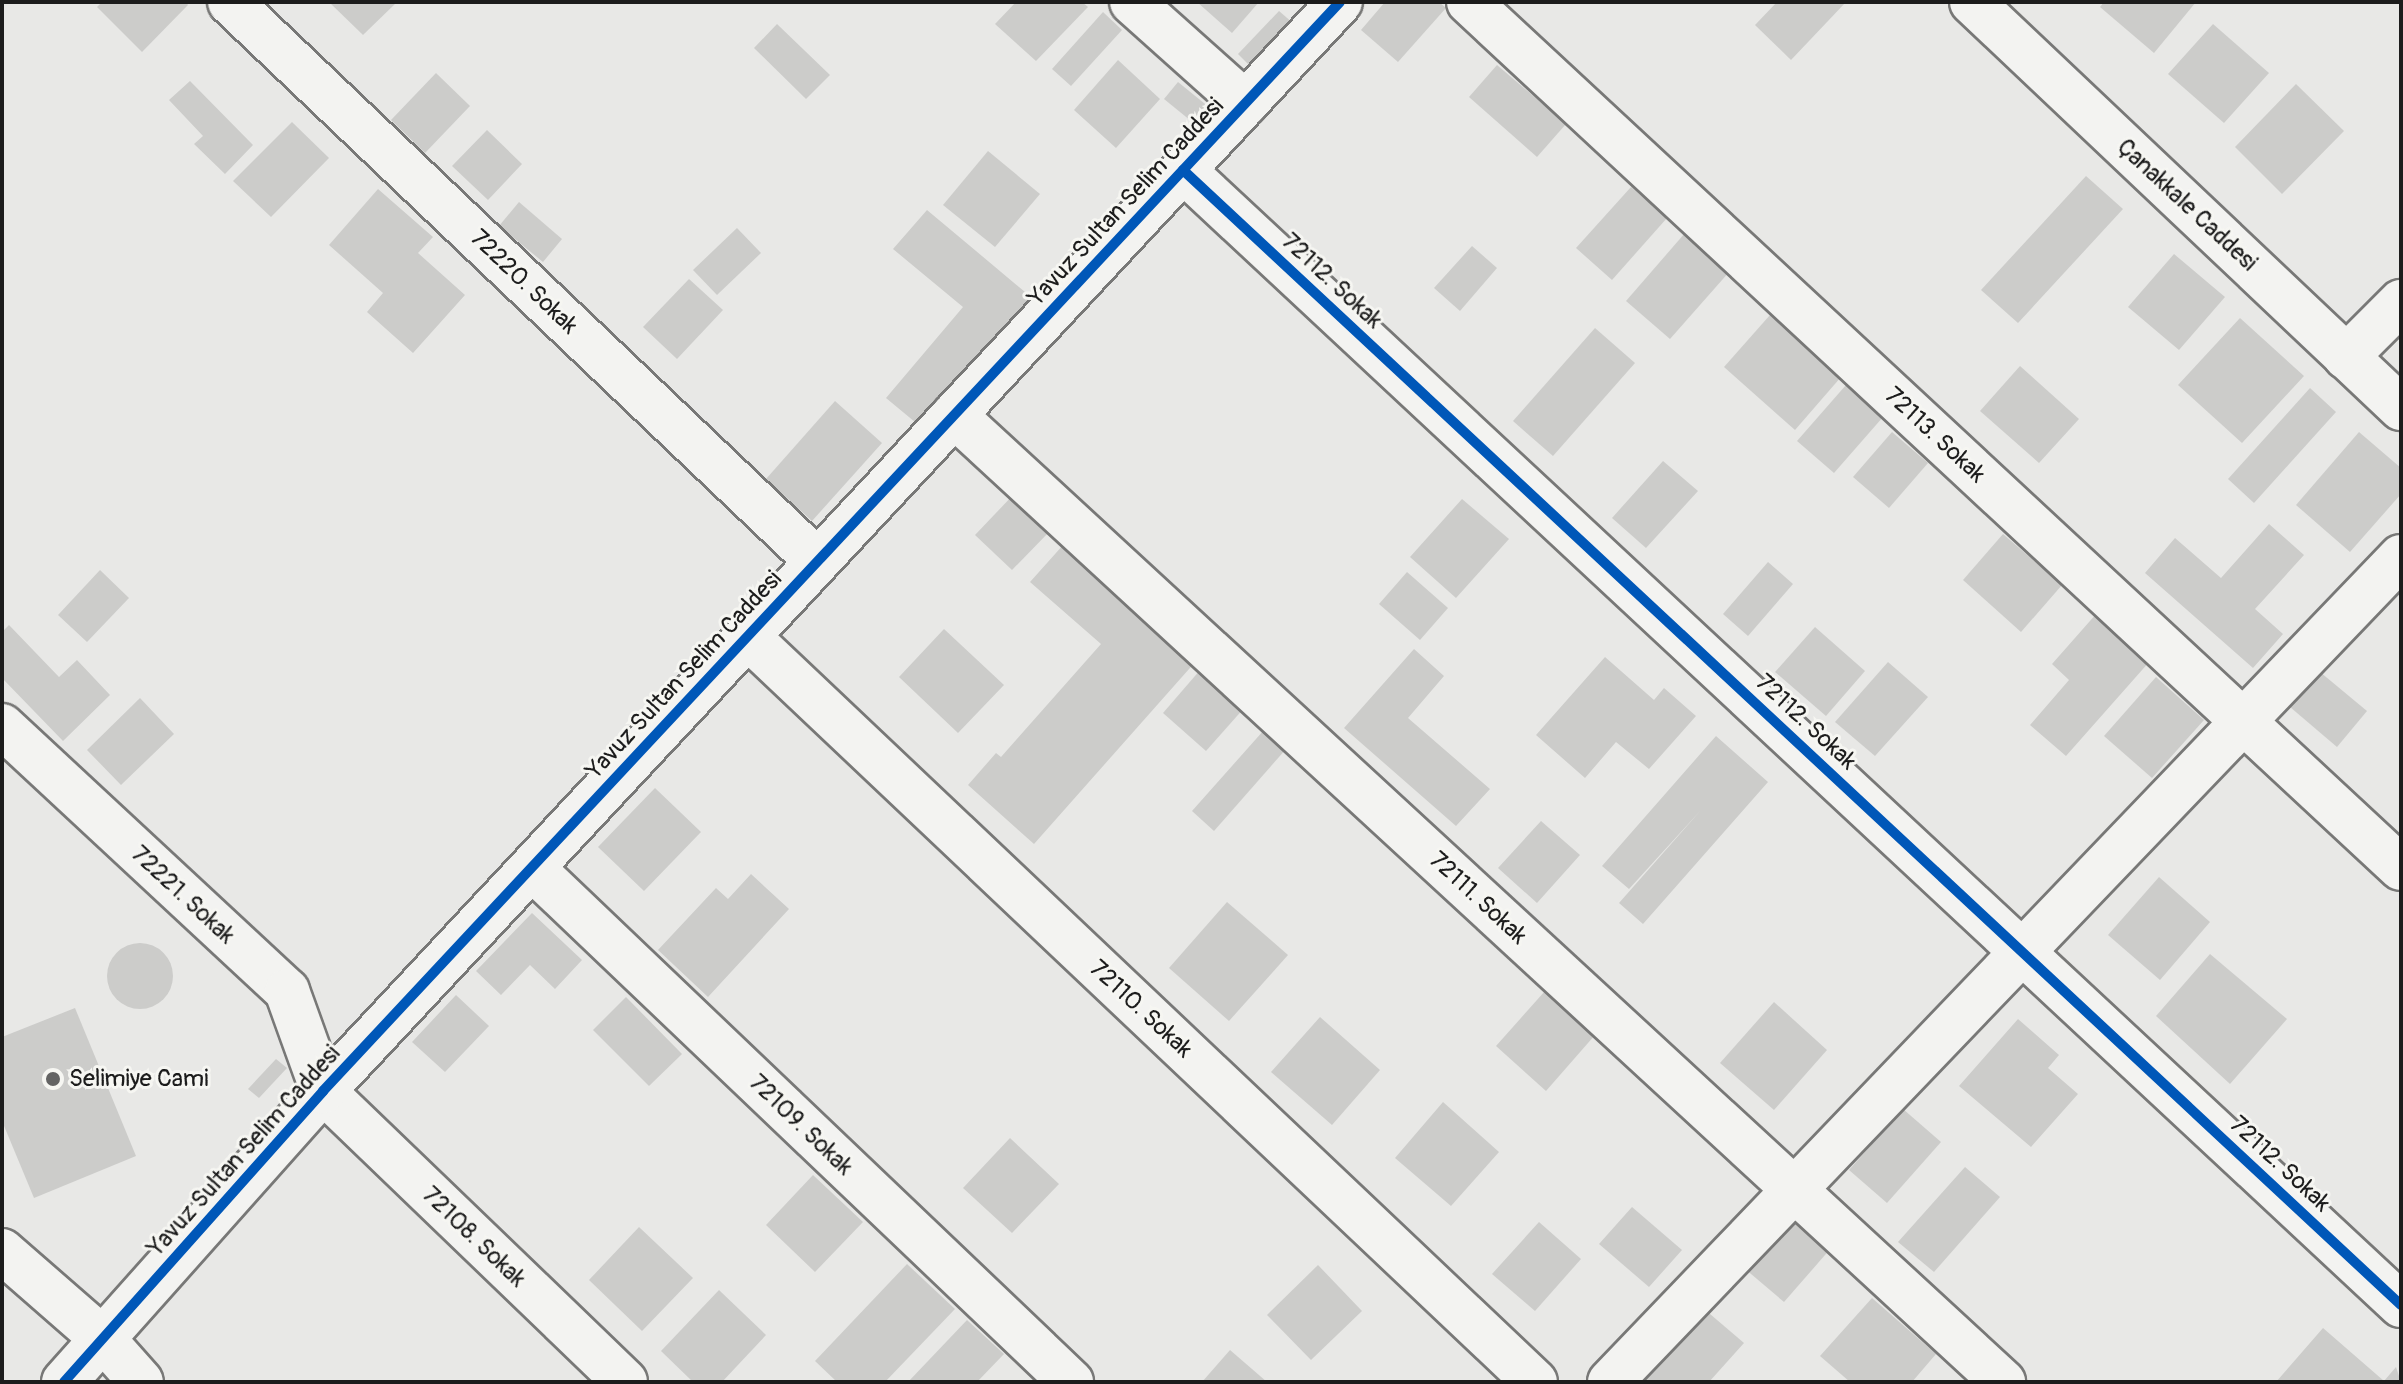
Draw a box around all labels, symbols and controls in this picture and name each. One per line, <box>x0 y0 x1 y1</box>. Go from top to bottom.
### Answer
street label: Yavuz Sultan Selim Caddesi <box>1022 92 1230 312</box>
street label: Çanakkale Caddesi <box>2111 133 2263 277</box>
street label: 72220. Sokak <box>464 224 584 340</box>
street label: 72112. Sokak <box>1276 227 1388 335</box>
street label: 72113. Sokak <box>1879 381 1991 489</box>
street label: Yavuz Sultan Selim Caddesi <box>580 565 788 785</box>
street label: 72112. Sokak <box>1750 668 1862 776</box>
street label: 72221. Sokak <box>125 840 241 950</box>
street label: 72111. Sokak <box>1423 846 1533 950</box>
street label: 72110. Sokak <box>1084 954 1198 1064</box>
street label: Yavuz Sultan Selim Caddesi <box>142 1040 346 1262</box>
place label: Selimiye Cami <box>69 1065 208 1093</box>
street label: 72109. Sokak <box>743 1069 859 1181</box>
marker: Selimiye Cami <box>44 1070 62 1088</box>
street label: 72112. Sokak <box>2224 1110 2336 1218</box>
street label: 72108. Sokak <box>416 1181 532 1293</box>

